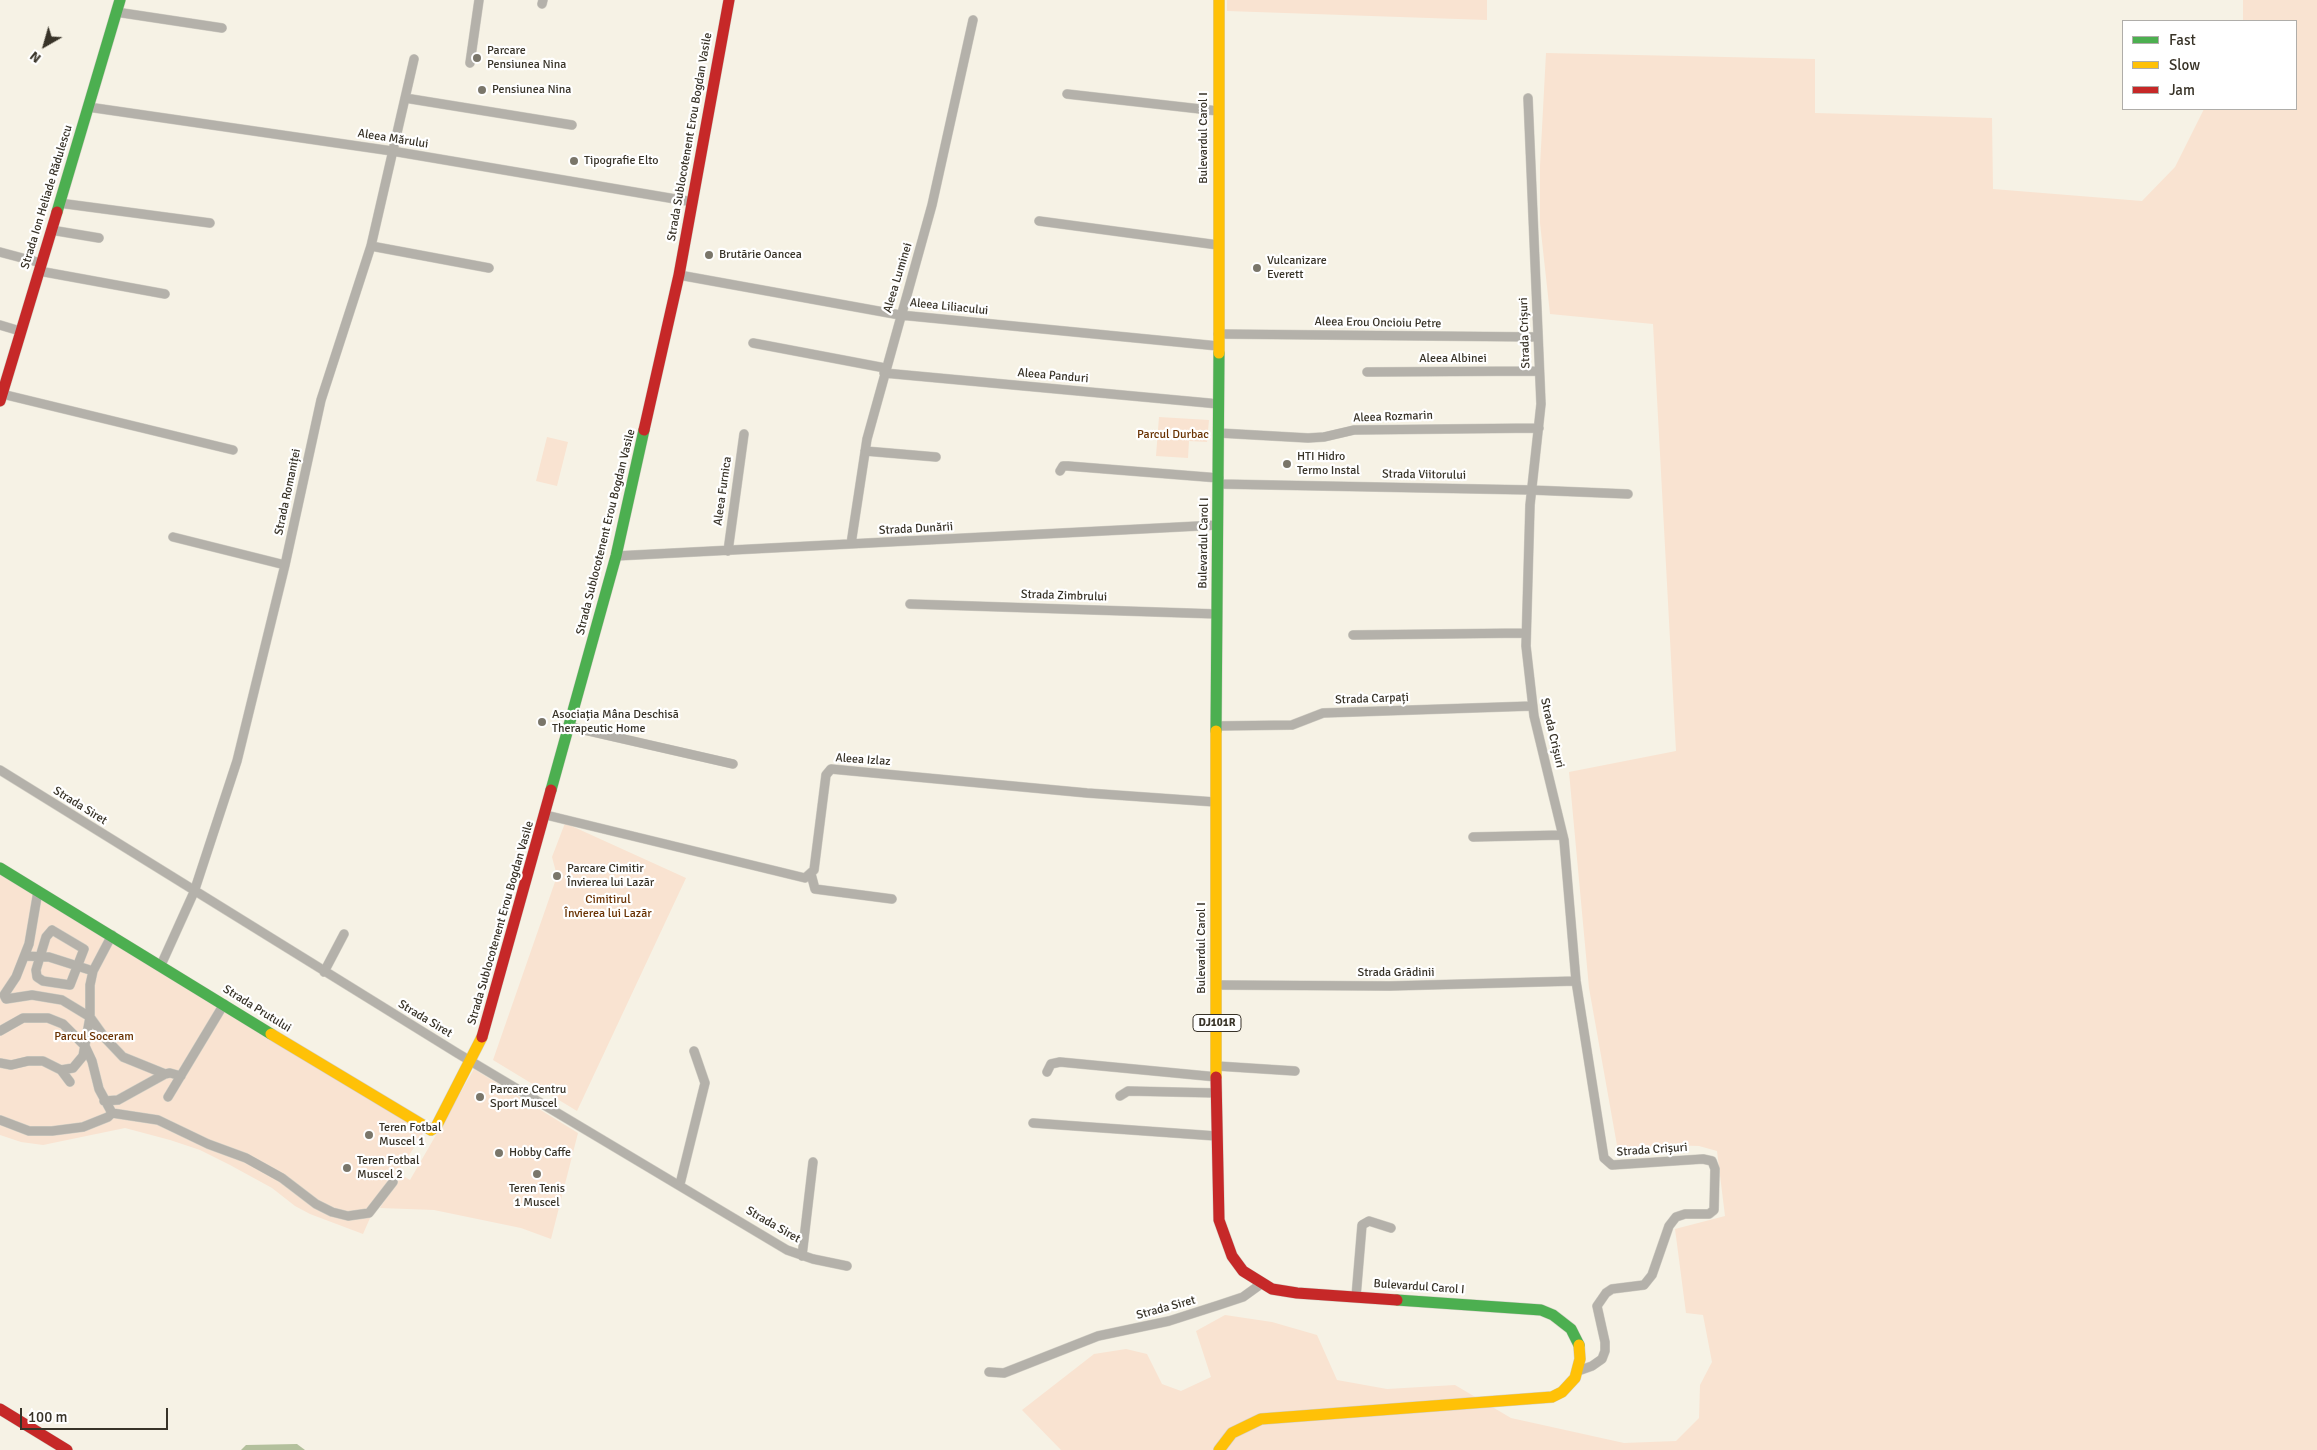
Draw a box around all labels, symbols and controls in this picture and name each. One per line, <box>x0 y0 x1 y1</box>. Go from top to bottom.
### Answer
north arrow <box>20 20 70 70</box>
legend <box>2122 20 2297 110</box>
text: Fast <box>2169 31 2196 49</box>
street label: Strada Sublocotenent Erou Bogdan Vasile <box>665 32 715 242</box>
place label: Parcare Pensiunea Nina <box>487 44 566 72</box>
text: N <box>26 48 45 67</box>
marker: Parcare Pensiunea Nina <box>471 52 483 64</box>
text: Slow <box>2169 56 2200 74</box>
text: Jam <box>2169 81 2195 99</box>
place label: Pensiunea Nina <box>492 83 571 97</box>
marker: Pensiunea Nina <box>476 84 488 96</box>
street label: Bulevardul Carol I <box>1197 92 1211 184</box>
street label: Strada Ion Heliade Rădulescu <box>18 123 76 271</box>
street label: Aleea Mărului <box>357 126 429 152</box>
place label: Tipografie Elto <box>584 154 659 168</box>
marker: Tipografie Elto <box>568 155 580 167</box>
street label: Aleea Luminei <box>881 241 915 315</box>
place label: Brutărie Oancea <box>719 248 802 262</box>
marker: Brutărie Oancea <box>703 249 715 261</box>
place label: Vulcanizare Everett <box>1267 254 1327 282</box>
marker: Vulcanizare Everett <box>1251 262 1263 274</box>
street label: Aleea Liliacului <box>909 296 989 318</box>
street label: Strada Crișuri <box>1517 297 1533 369</box>
street label: Aleea Erou Oncioiu Petre <box>1314 315 1442 331</box>
street label: Aleea Albinei <box>1419 352 1487 366</box>
street label: Aleea Panduri <box>1017 366 1089 386</box>
street label: Aleea Rozmarin <box>1353 408 1433 426</box>
street label: Strada Sublocotenent Erou Bogdan Vasile <box>573 428 639 636</box>
park label: Parcul Durbac <box>1137 428 1209 442</box>
street label: Strada Romaniței <box>272 447 304 537</box>
place label: HTI Hidro Termo Instal <box>1297 450 1360 478</box>
street label: Aleea Furnica <box>711 455 735 527</box>
marker: HTI Hidro Termo Instal <box>1281 458 1293 470</box>
street label: Strada Viitorului <box>1382 467 1466 483</box>
street label: Bulevardul Carol I <box>1196 497 1212 589</box>
street label: Strada Dunării <box>878 520 954 538</box>
street label: Strada Zimbrului <box>1021 587 1107 605</box>
street label: Strada Carpați <box>1335 691 1409 707</box>
street label: Strada Crișuri <box>1537 697 1567 769</box>
place label: Asociația Mâna Deschisă Therapeutic Home <box>552 708 679 736</box>
marker: Asociația Mâna Deschisă Therapeutic Home <box>536 716 548 728</box>
street label: Aleea Izlaz <box>835 751 891 769</box>
street label: Strada Siret <box>50 784 110 828</box>
street label: Strada Sublocotenent Erou Bogdan Vasile <box>465 819 537 1027</box>
place label: Parcare Cimitir Învierea lui Lazăr <box>567 862 654 890</box>
marker: Parcare Cimitir Învierea lui Lazăr <box>551 870 563 882</box>
park label: Cimitirul Învierea lui Lazăr <box>564 893 652 921</box>
street label: Bulevardul Carol I <box>1195 902 1209 994</box>
street label: Strada Grădinii <box>1357 966 1435 980</box>
street label: Strada Prutului <box>220 982 294 1036</box>
street label: Strada Siret <box>395 997 455 1041</box>
road number: DJ101R <box>1193 1014 1241 1032</box>
park label: Parcul Soceram <box>54 1030 134 1044</box>
place label: Parcare Centru Sport Muscel <box>490 1083 566 1111</box>
marker: Parcare Centru Sport Muscel <box>474 1091 486 1103</box>
place label: Teren Fotbal Muscel 1 <box>379 1121 441 1149</box>
marker: Teren Fotbal Muscel 1 <box>363 1129 375 1141</box>
street label: Strada Crișuri <box>1616 1140 1688 1160</box>
place label: Hobby Caffe <box>509 1146 571 1160</box>
marker: Hobby Caffe <box>493 1147 505 1159</box>
place label: Teren Fotbal Muscel 2 <box>357 1154 419 1182</box>
marker: Teren Fotbal Muscel 2 <box>341 1162 353 1174</box>
marker: Teren Tenis 1 Muscel <box>531 1168 543 1180</box>
place label: Teren Tenis 1 Muscel <box>509 1182 565 1210</box>
street label: Strada Siret <box>743 1204 803 1246</box>
street label: Bulevardul Carol I <box>1373 1277 1465 1297</box>
street label: Strada Siret <box>1135 1293 1197 1323</box>
scale bar <box>22 1398 170 1430</box>
text: 100 m <box>28 1408 68 1426</box>

